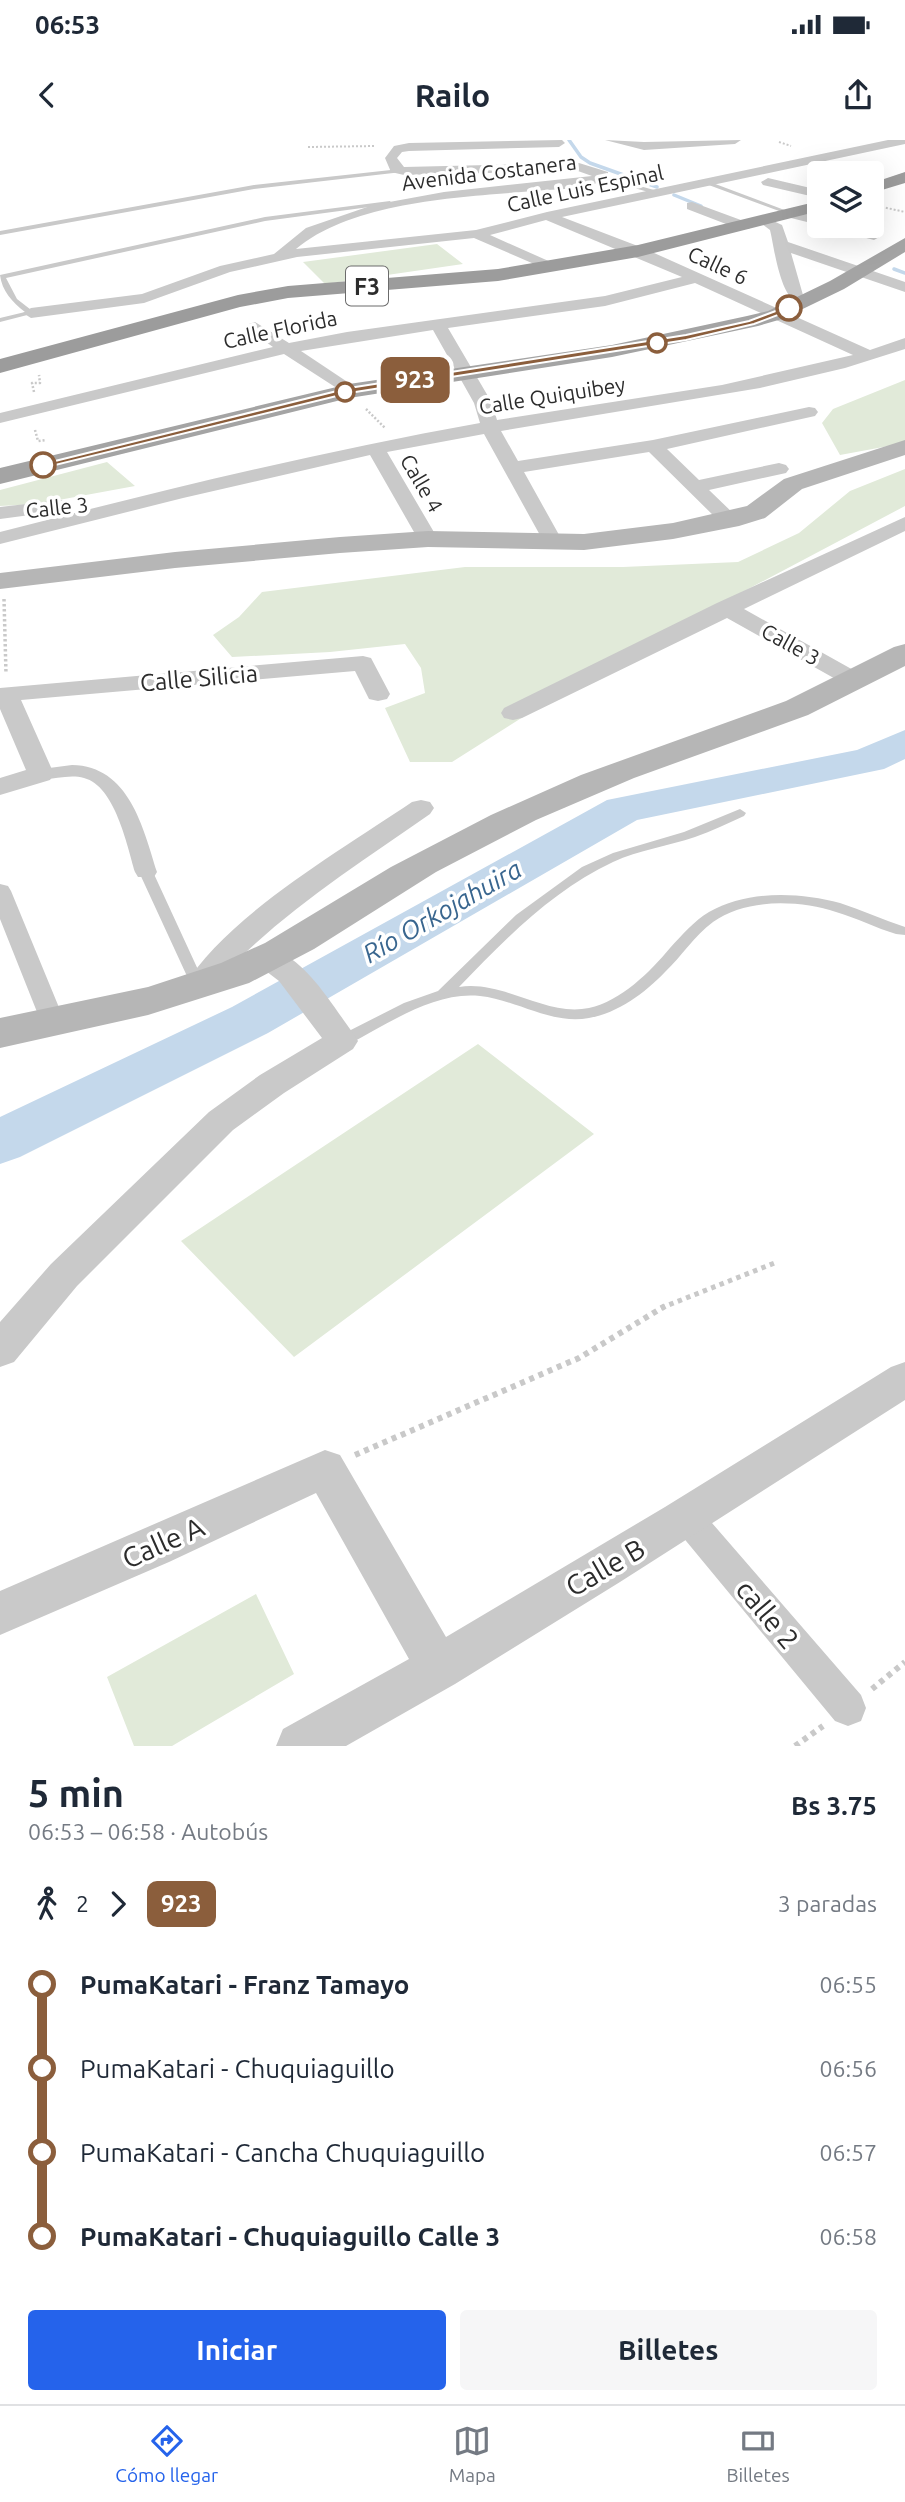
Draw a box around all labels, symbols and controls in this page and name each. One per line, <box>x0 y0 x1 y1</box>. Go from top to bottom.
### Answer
text: 06:53 <box>35 10 100 39</box>
icon: back <box>28 76 66 114</box>
icon: share <box>839 76 877 114</box>
text: Railo <box>415 77 490 113</box>
street label: Avenida Costanera <box>400 149 578 195</box>
street label: Calle Luis Espinal <box>505 160 665 216</box>
map controls <box>807 161 884 238</box>
button: layers <box>807 161 884 238</box>
street label: Calle 6 <box>684 241 752 289</box>
road number: F3 <box>346 267 388 306</box>
unlabelled marker <box>776 295 802 321</box>
street label: Calle Florida <box>221 305 339 353</box>
unlabelled marker <box>647 333 667 353</box>
line badge: 923 <box>375 357 455 403</box>
text: 923 <box>395 366 435 393</box>
street label: Calle Quiquibey <box>477 372 627 418</box>
unlabelled marker <box>335 382 355 402</box>
street label: Calle 4 <box>396 450 448 516</box>
unlabelled marker <box>30 452 56 478</box>
street label: Calle 3 <box>24 492 90 522</box>
street label: Calle 3 <box>758 618 824 670</box>
street label: Calle Silicia <box>139 659 259 697</box>
water label: Río Orkojahuira <box>358 854 526 968</box>
street label: Calle A <box>117 1510 209 1574</box>
street label: Calle B <box>560 1532 650 1602</box>
street label: calle 2 <box>731 1574 805 1654</box>
text: 5 min <box>28 1772 124 1814</box>
text: Bs 3.75 <box>791 1791 877 1820</box>
text: 06:53 – 06:58 · Autobús <box>28 1819 268 1844</box>
icon: walk <box>28 1885 66 1923</box>
icon: forward <box>99 1885 137 1923</box>
text: 923 <box>161 1890 202 1917</box>
text: 2 <box>76 1891 89 1916</box>
text: 3 paradas <box>778 1891 877 1916</box>
text: PumaKatari - Franz Tamayo <box>80 1970 409 1999</box>
text: 06:55 <box>819 1972 877 1997</box>
text: PumaKatari - Chuquiaguillo <box>80 2054 395 2083</box>
text: 06:56 <box>819 2056 877 2081</box>
text: PumaKatari - Cancha Chuquiaguillo <box>80 2138 485 2167</box>
text: 06:57 <box>819 2140 877 2165</box>
text: PumaKatari - Chuquiaguillo Calle 3 <box>80 2222 500 2251</box>
text: 06:58 <box>819 2224 877 2249</box>
button: Iniciar <box>28 2310 446 2390</box>
button: Billetes <box>460 2310 877 2390</box>
tab: Cómo llegar <box>115 2422 218 2486</box>
tab: Mapa <box>449 2422 496 2486</box>
tab: Billetes <box>726 2422 790 2486</box>

